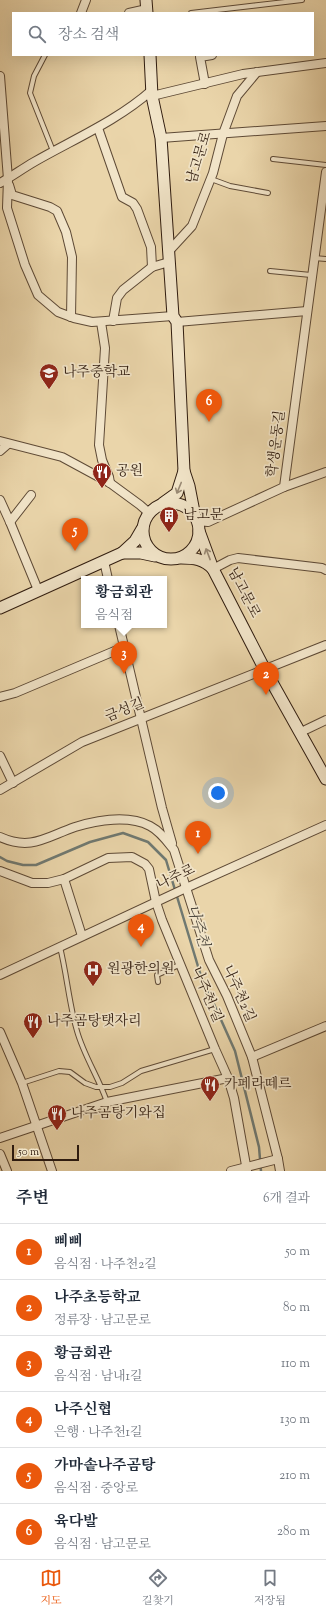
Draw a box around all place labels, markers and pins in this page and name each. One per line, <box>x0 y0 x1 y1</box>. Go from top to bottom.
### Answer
school or university icon: 나주중학교 <box>38 362 60 390</box>
place label: 나주중학교 <box>63 363 131 383</box>
pin: 6 <box>196 389 222 422</box>
restaurant icon: 공원 <box>91 461 113 489</box>
place label: 공원 <box>116 462 143 482</box>
building icon: 남고문 <box>158 505 180 533</box>
place label: 남고문 <box>183 506 224 526</box>
pin: 5 <box>62 518 88 551</box>
pin: 3 <box>111 641 137 674</box>
pin: 2 <box>253 662 279 695</box>
pin: 1 <box>185 821 211 854</box>
pin: 4 <box>128 914 154 947</box>
hospital icon: 원광한의원 <box>82 959 104 987</box>
place label: 원광한의원 <box>107 960 175 980</box>
restaurant icon: 나주곰탕탯자리 <box>22 1011 44 1039</box>
place label: 나주곰탕탯자리 <box>47 1012 142 1032</box>
restaurant icon: 카페라떼르 <box>199 1074 221 1102</box>
place label: 카페라떼르 <box>224 1075 292 1095</box>
restaurant icon: 나주곰탕기와집 <box>46 1103 68 1131</box>
place label: 나주곰탕기와집 <box>71 1104 166 1124</box>

